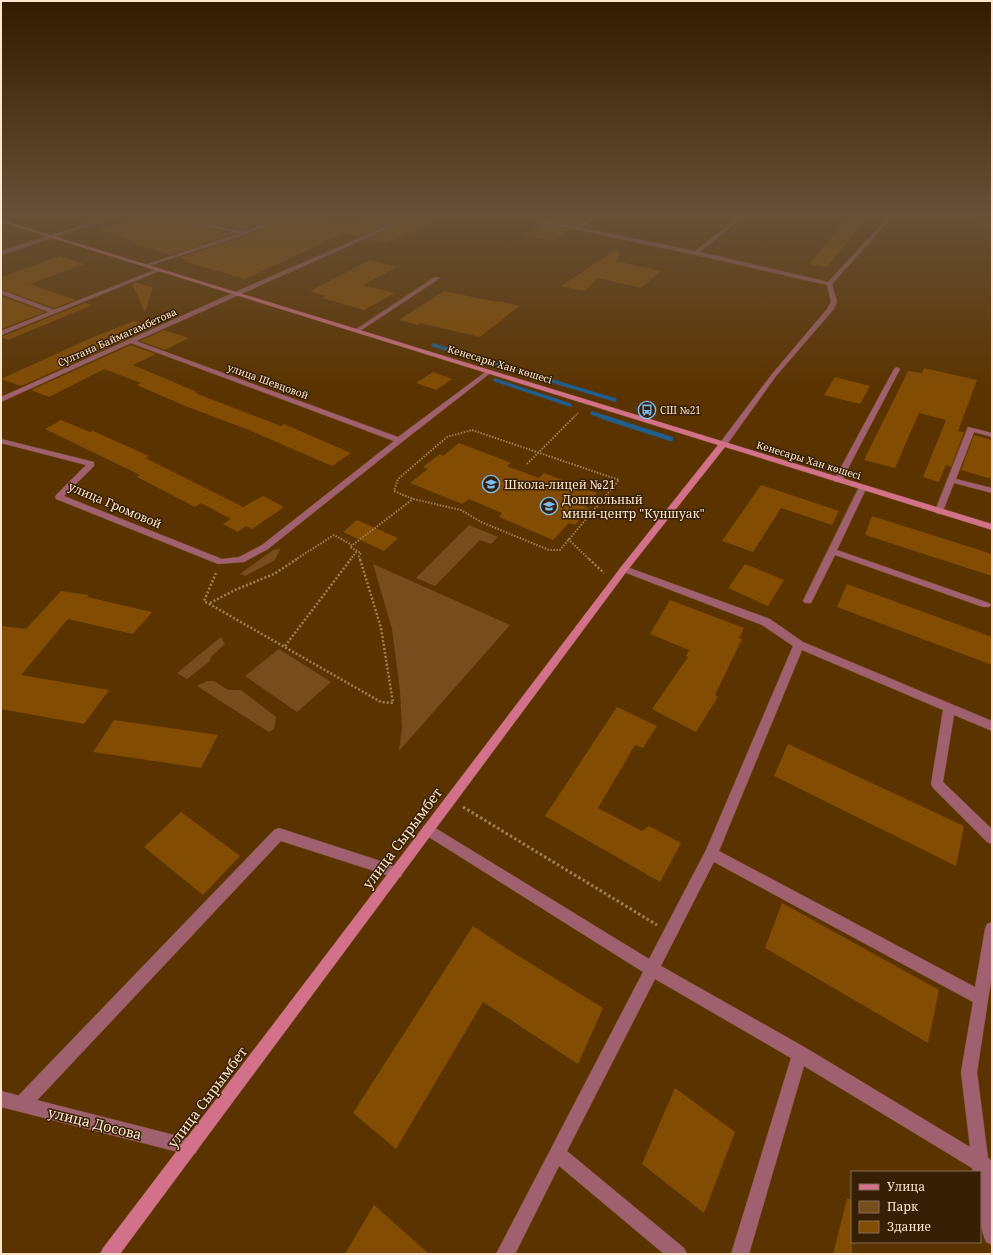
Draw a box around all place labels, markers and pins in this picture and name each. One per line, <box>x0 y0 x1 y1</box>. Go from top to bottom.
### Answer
bus stop icon: СШ №21 <box>637 400 657 420</box>
place label: СШ №21 <box>660 403 701 417</box>
school or university icon: Школа-лицей №21 <box>481 474 501 494</box>
place label: Школа-лицей №21 <box>504 476 616 493</box>
place label: Дошкольный мини-центр "Куншуак" <box>562 491 705 522</box>
school or university icon: Дошкольный мини-центр "Куншуак" <box>539 496 559 516</box>

